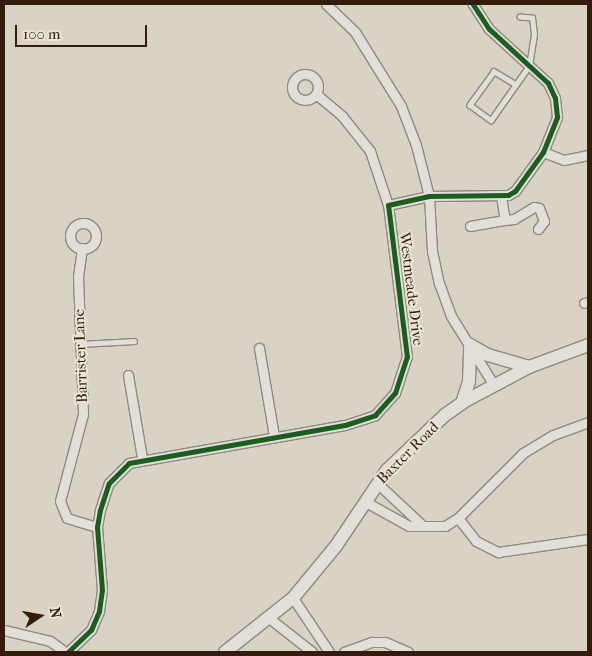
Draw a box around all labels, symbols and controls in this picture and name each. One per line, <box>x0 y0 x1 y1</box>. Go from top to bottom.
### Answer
scale bar <box>18 15 150 47</box>
text: 100 m <box>23 25 61 43</box>
street label: Westmeade Drive <box>395 231 427 347</box>
street label: Barrister Lane <box>70 309 92 403</box>
street label: Baxter Road <box>373 418 443 488</box>
north arrow <box>15 591 65 641</box>
text: N <box>46 606 65 620</box>

